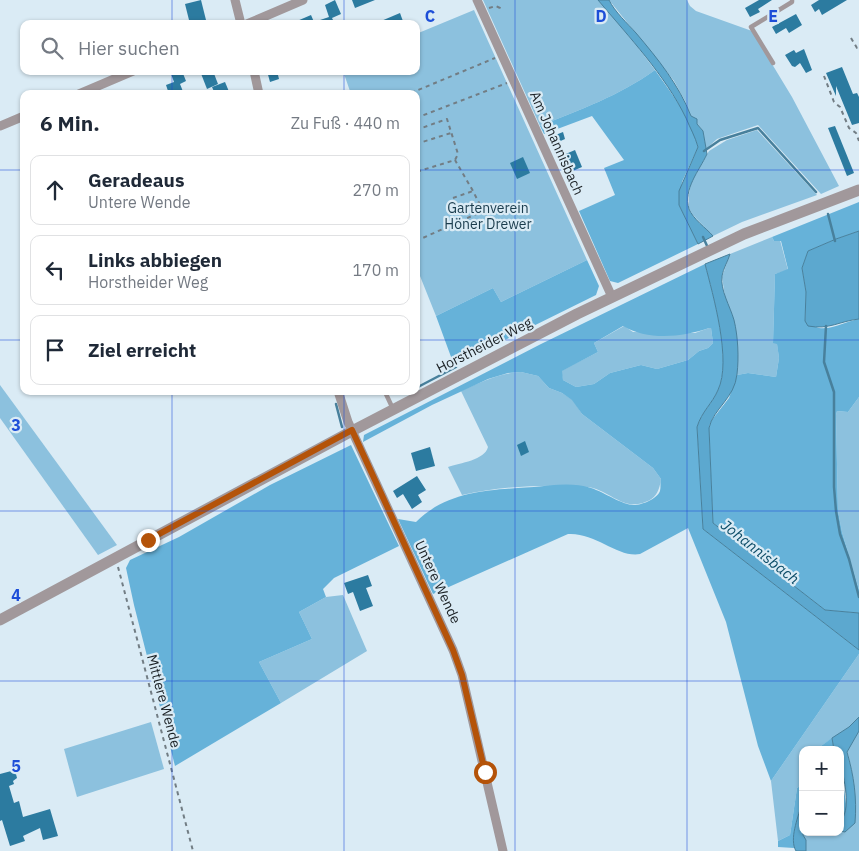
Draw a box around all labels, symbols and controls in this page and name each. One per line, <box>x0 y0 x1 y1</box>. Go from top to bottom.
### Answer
text: C <box>425 6 435 26</box>
text: D <box>595 6 607 26</box>
text: E <box>768 6 778 26</box>
search box <box>20 20 420 75</box>
icon: search <box>38 34 66 62</box>
text: Hier suchen <box>78 36 180 60</box>
street label: Am Johannisbach <box>526 88 588 198</box>
text: 6 Min. <box>40 109 100 137</box>
text: Zu Fuß · 440 m <box>291 113 400 133</box>
text: Geradeaus <box>88 168 185 192</box>
icon: ahead <box>41 176 69 204</box>
text: 270 m <box>352 180 399 200</box>
text: Untere Wende <box>88 192 191 212</box>
park label: Gartenverein Höner Drewer <box>444 199 532 233</box>
text: Links abbiegen <box>88 248 222 272</box>
icon: left <box>41 256 69 284</box>
text: 170 m <box>352 260 399 280</box>
text: Horstheider Weg <box>88 272 208 292</box>
street label: Horstheider Weg <box>433 313 536 377</box>
icon: arrive <box>41 336 69 364</box>
text: Ziel erreicht <box>88 338 196 362</box>
text: 3 <box>11 415 21 435</box>
water label: Johannisbach <box>717 515 803 588</box>
route end <box>137 529 160 552</box>
street label: Untere Wende <box>411 538 465 627</box>
text: 4 <box>11 585 21 605</box>
street label: Mittlere Wende <box>143 652 185 750</box>
map controls <box>799 746 844 836</box>
button: + <box>799 746 844 791</box>
text: 5 <box>11 756 21 776</box>
route start <box>474 761 497 784</box>
button: − <box>799 791 844 836</box>

